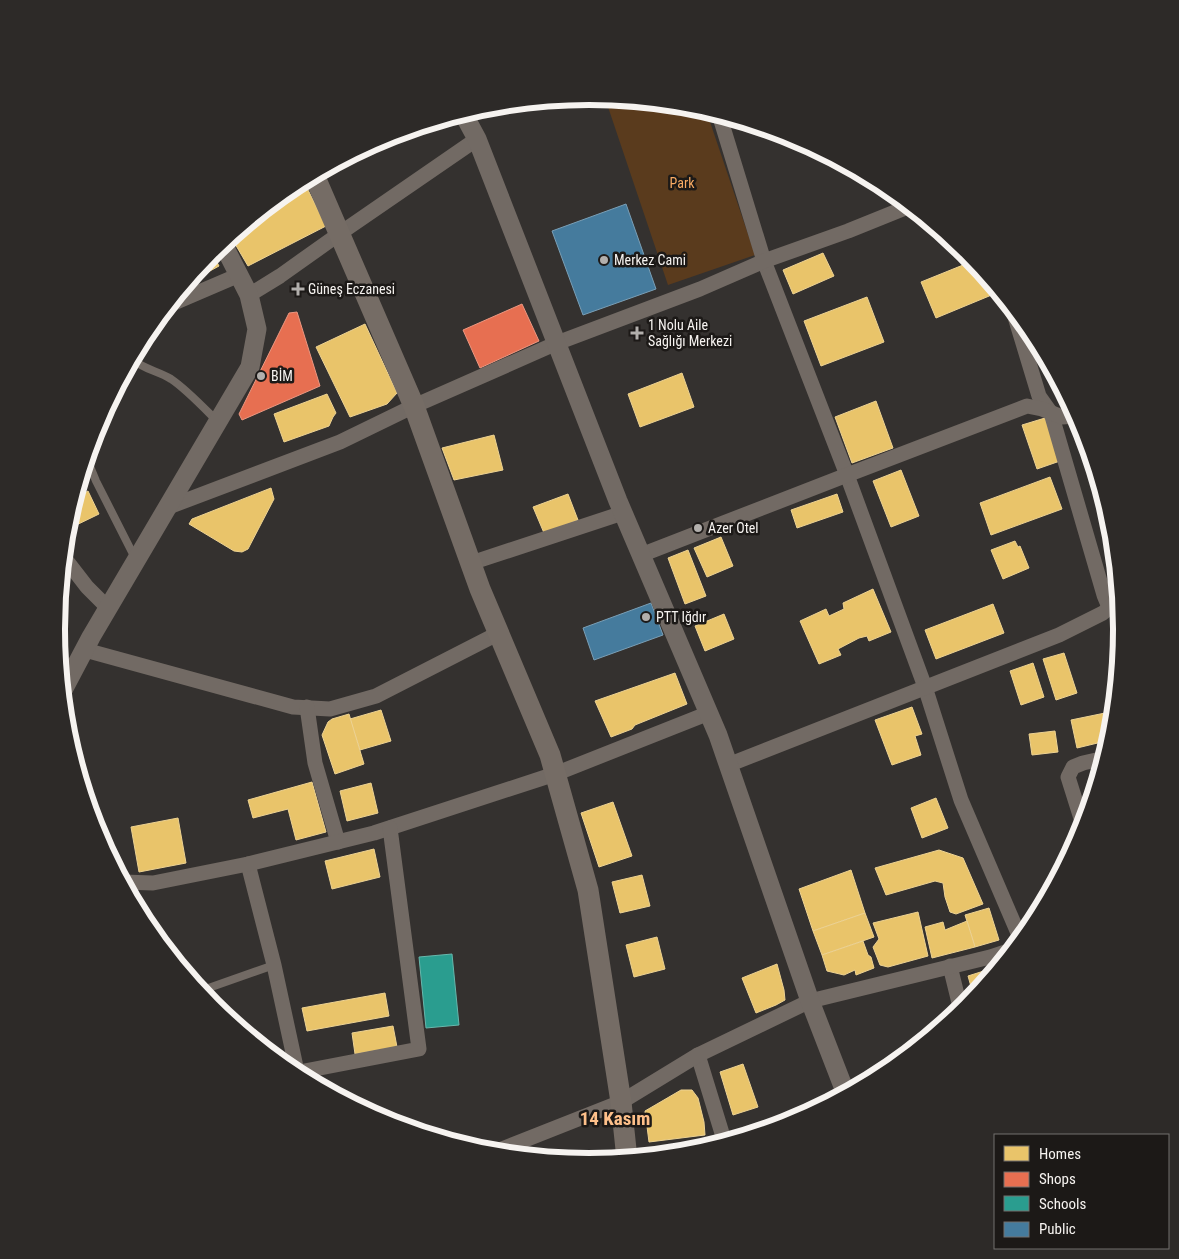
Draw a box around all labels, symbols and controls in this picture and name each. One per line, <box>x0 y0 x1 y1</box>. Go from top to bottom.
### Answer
park label: Park <box>670 175 695 191</box>
place label: Merkez Cami <box>614 252 686 268</box>
marker: Merkez Cami <box>598 254 610 266</box>
place label: Güneş Eczanesi <box>308 281 395 297</box>
marker: Güneş Eczanesi <box>292 283 304 295</box>
place label: 1 Nolu Aile Sağlığı Merkezi <box>648 317 732 349</box>
marker: 1 Nolu Aile Sağlığı Merkezi <box>630 326 644 340</box>
place label: BİM <box>271 368 293 384</box>
marker: BİM <box>255 370 267 382</box>
place label: Azer Otel <box>708 520 759 536</box>
marker: Azer Otel <box>692 522 704 534</box>
place label: PTT Iğdır <box>656 609 706 625</box>
marker: PTT Iğdır <box>640 611 652 623</box>
district label: 14 Kasım <box>580 1107 650 1130</box>
legend <box>994 1134 1169 1249</box>
text: Homes <box>1039 1145 1081 1163</box>
text: Shops <box>1039 1170 1076 1188</box>
text: Schools <box>1039 1195 1086 1213</box>
text: Public <box>1039 1220 1076 1238</box>

